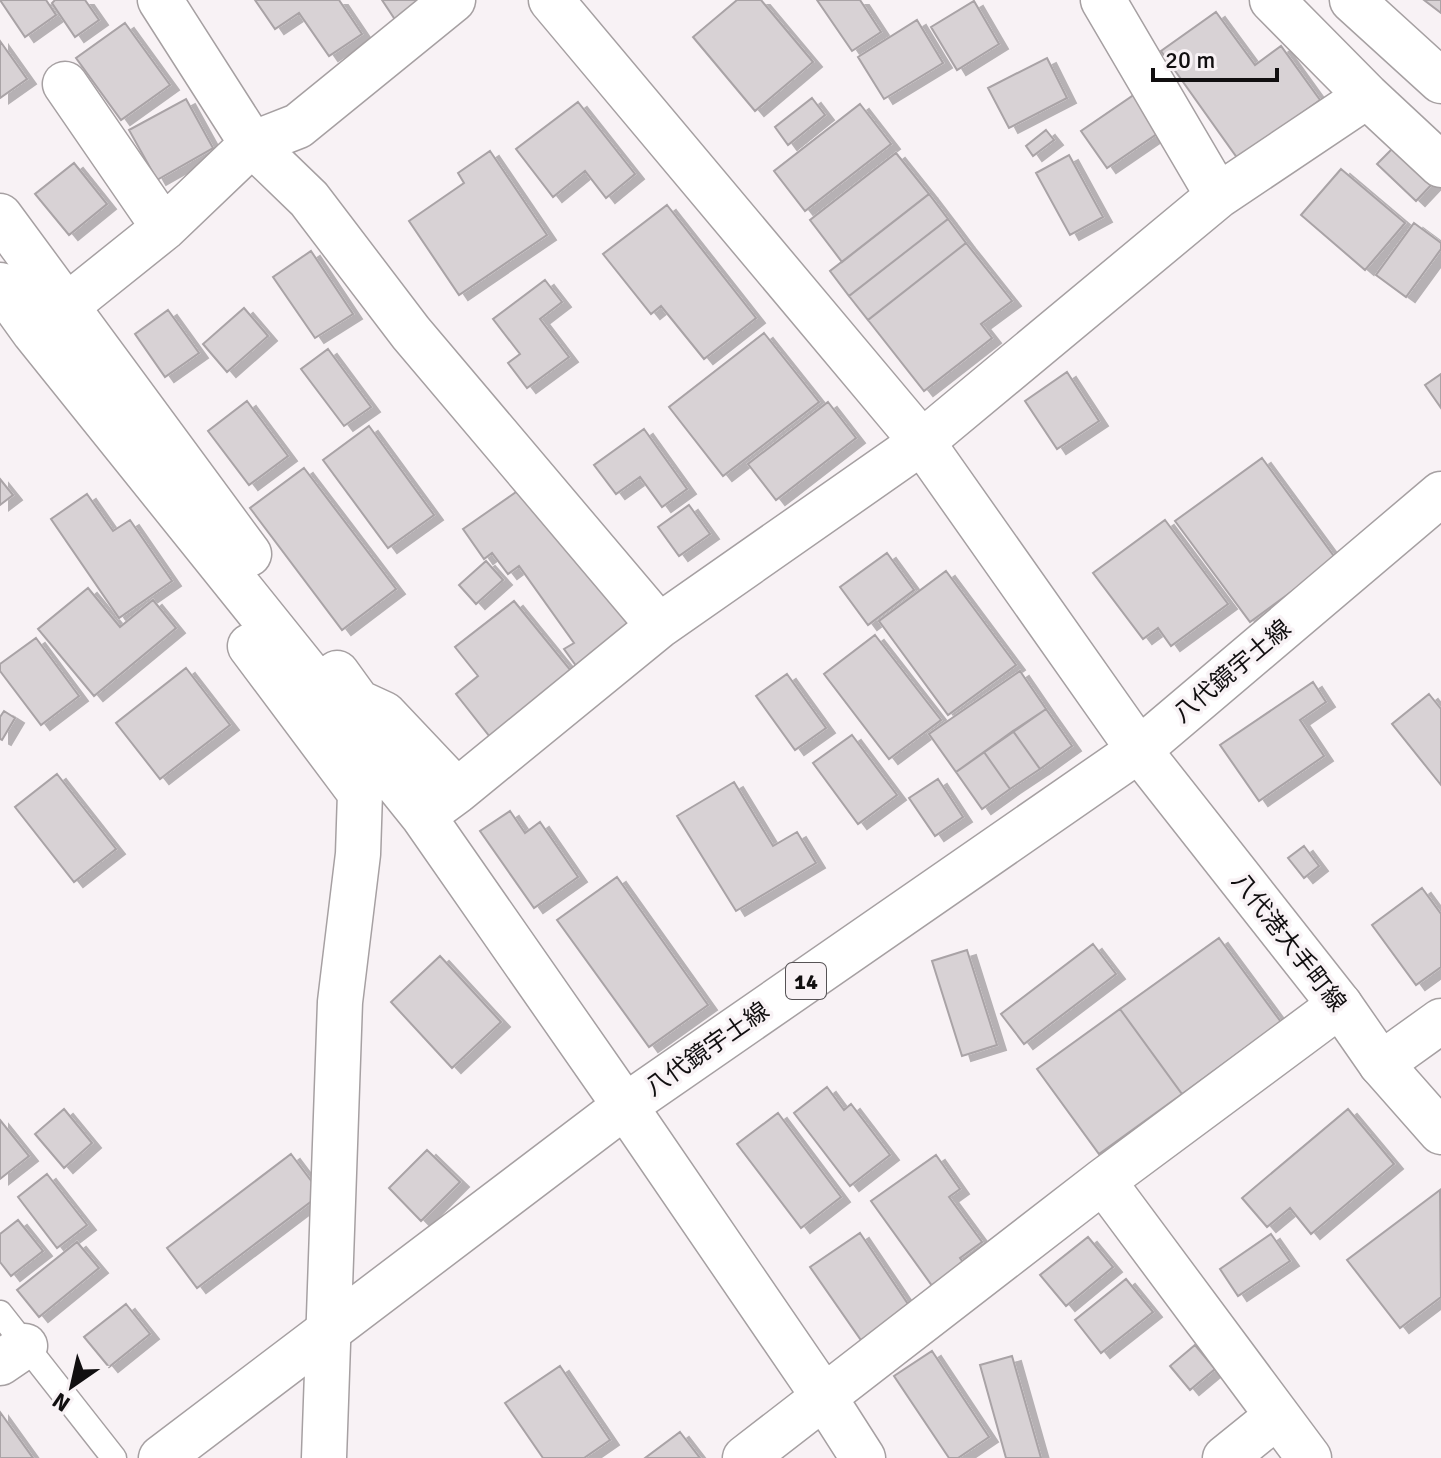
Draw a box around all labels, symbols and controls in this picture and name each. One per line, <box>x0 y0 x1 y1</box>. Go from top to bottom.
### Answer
scale bar <box>1153 32 1277 82</box>
text: 20 m <box>1165 45 1215 75</box>
street label: 八代鏡宇土線 <box>1167 613 1297 729</box>
street label: 八代港大手町線 <box>1225 867 1353 1017</box>
road number: 14 <box>786 963 826 999</box>
street label: 八代鏡宇土線 <box>639 995 775 1103</box>
north arrow <box>32 1346 112 1426</box>
text: N <box>47 1387 75 1418</box>

